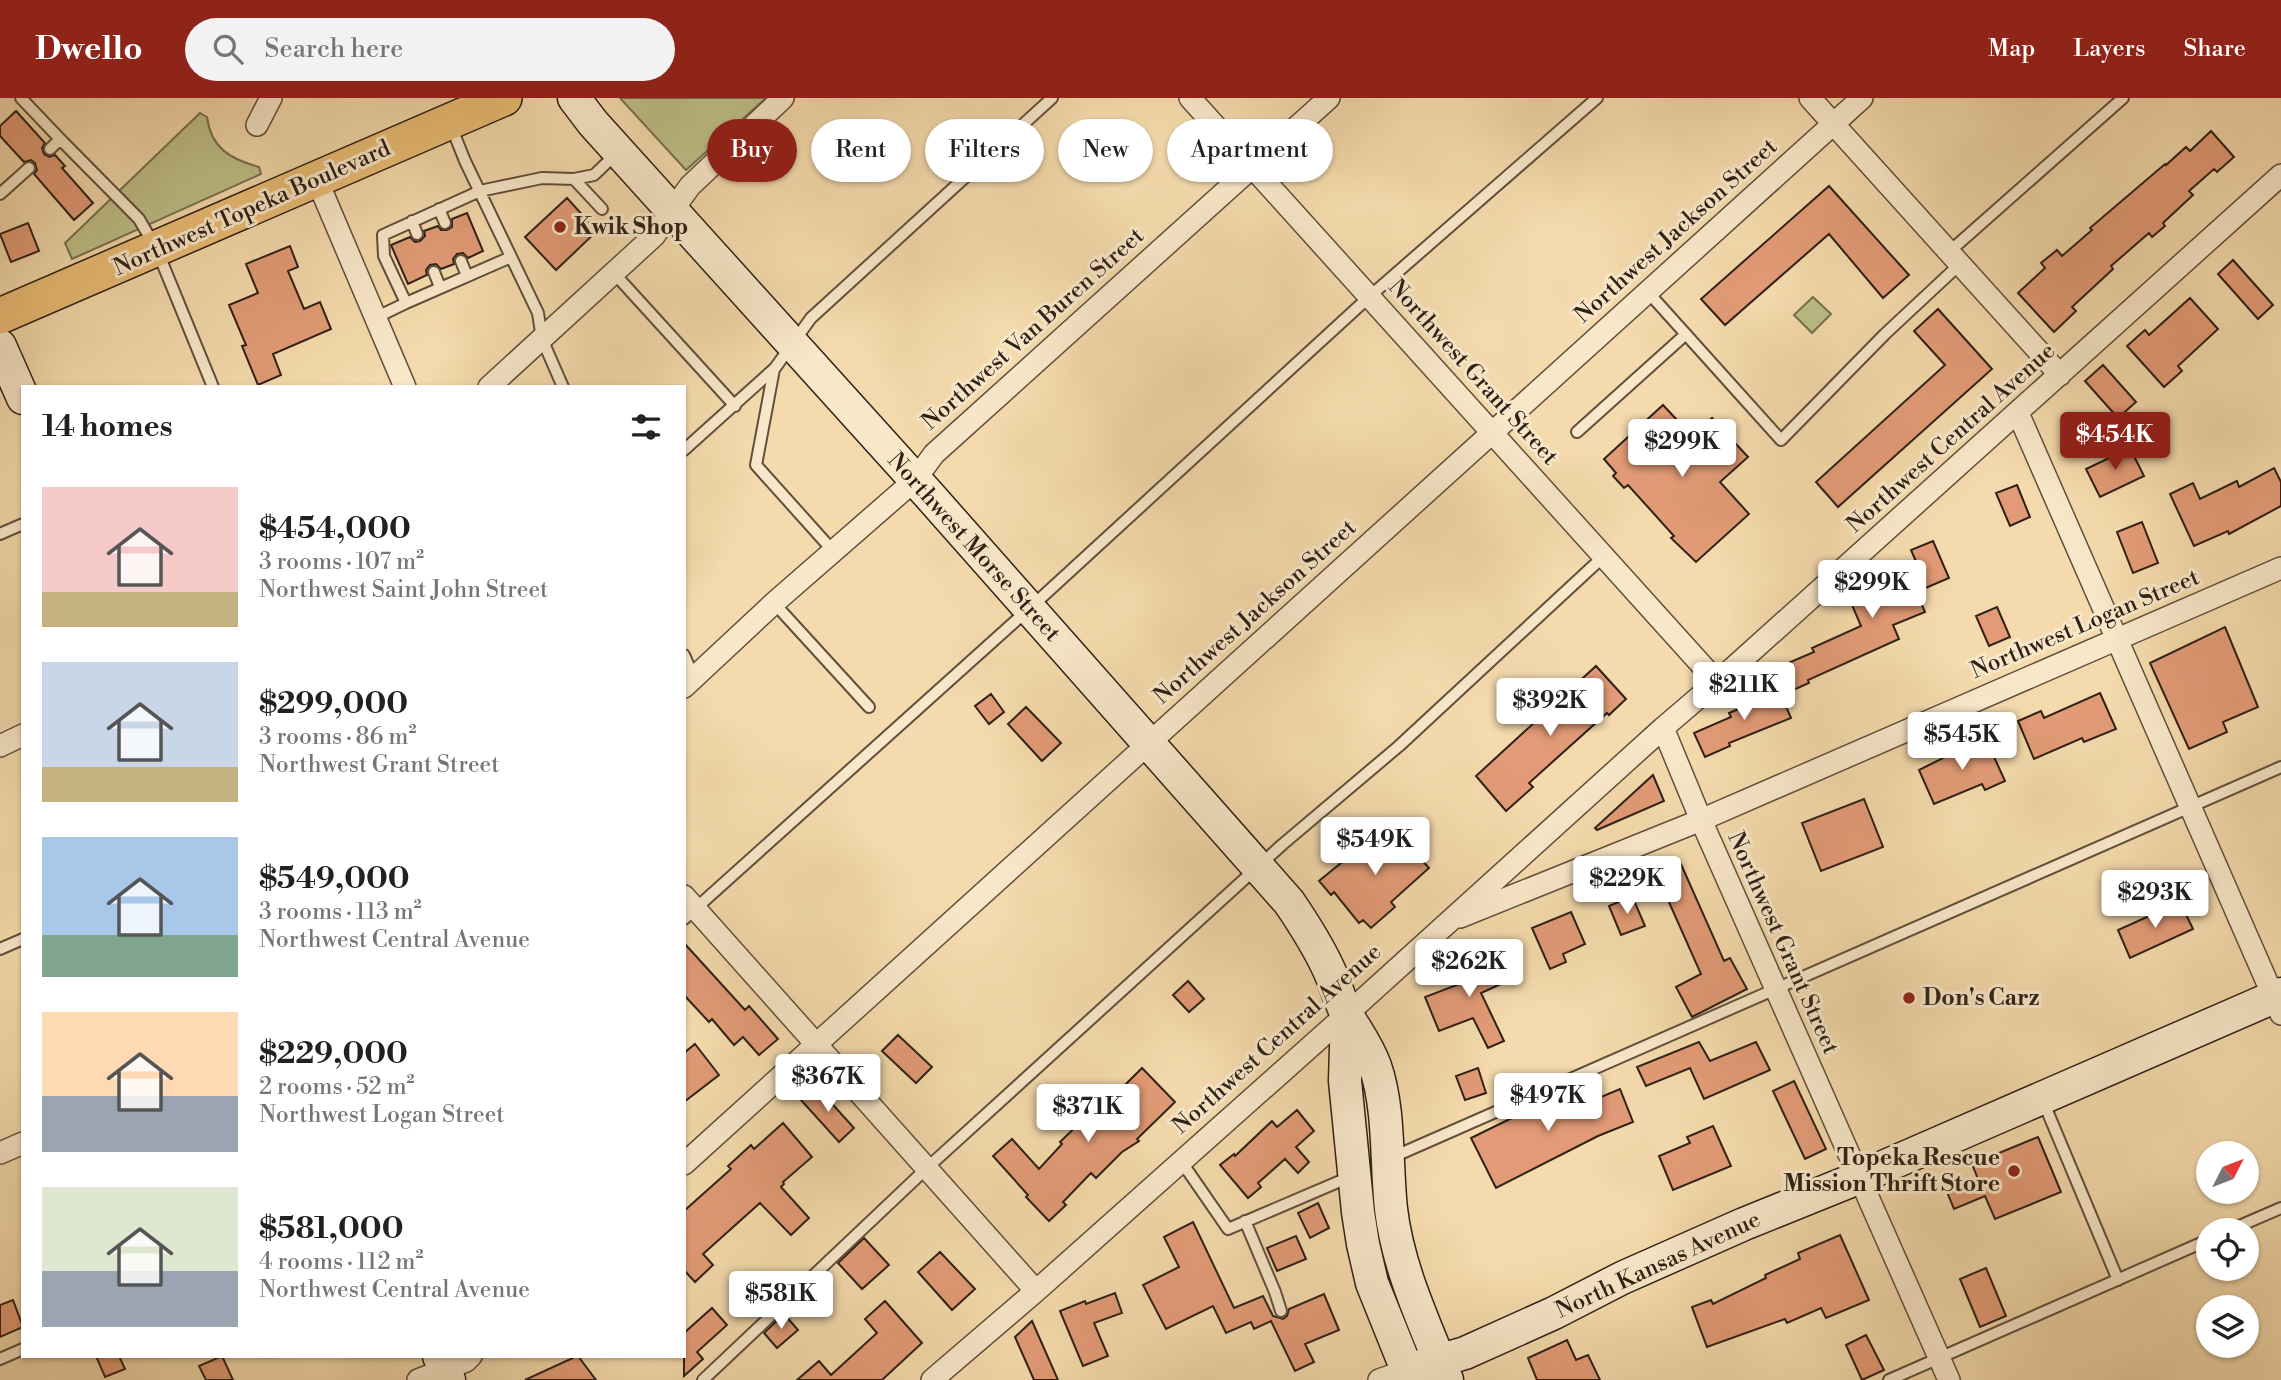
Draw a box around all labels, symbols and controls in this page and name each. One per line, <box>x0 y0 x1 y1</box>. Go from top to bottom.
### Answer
search box <box>185 18 675 81</box>
text: Dwello <box>35 29 143 70</box>
icon: search <box>209 30 247 68</box>
text: Search here <box>265 33 403 65</box>
text: Map <box>1988 34 2035 64</box>
text: Layers <box>2073 34 2145 64</box>
text: Share <box>2183 34 2246 64</box>
chip: Buy <box>707 119 797 182</box>
chip: Rent <box>811 119 911 182</box>
chip: Filters <box>925 119 1044 182</box>
chip: New <box>1058 119 1153 182</box>
chip: Apartment <box>1167 119 1333 182</box>
street label: Northwest Jackson Street <box>1569 133 1783 329</box>
street label: Northwest Topeka Boulevard <box>109 134 395 282</box>
place label: Kwik Shop <box>574 213 688 241</box>
marker: Kwik Shop <box>552 219 568 235</box>
street label: Northwest Van Buren Street <box>916 222 1150 436</box>
street label: Northwest Grant Street <box>1382 273 1564 471</box>
street label: Northwest Central Avenue <box>1841 337 2061 539</box>
text: 14 homes <box>42 408 173 446</box>
icon: filters <box>627 408 665 446</box>
pin: $454K <box>2066 412 2164 472</box>
pin: $299K <box>1633 420 1731 479</box>
text: $454K <box>2076 421 2154 449</box>
text: $299K <box>1644 428 1720 456</box>
street label: Northwest Morse Street <box>882 447 1066 647</box>
text: $454,000 <box>259 510 411 548</box>
street label: Northwest Jackson Street <box>1148 514 1362 710</box>
icon: home <box>98 515 182 599</box>
text: 3 rooms · 107 m² <box>259 548 424 576</box>
pin: $299K <box>1823 560 1921 620</box>
street label: Northwest Logan Street <box>1967 563 2203 685</box>
text: $299K <box>1834 569 1910 597</box>
text: Northwest Saint John Street <box>259 576 548 604</box>
pin: $211K <box>1695 662 1793 722</box>
text: $211K <box>1709 671 1779 699</box>
pin: $392K <box>1501 678 1599 738</box>
text: $299,000 <box>259 685 408 723</box>
text: $392K <box>1512 687 1588 715</box>
icon: home <box>98 690 182 774</box>
pin: $545K <box>1913 712 2011 772</box>
text: $545K <box>1924 721 2000 749</box>
text: 3 rooms · 86 m² <box>259 723 416 751</box>
text: Northwest Grant Street <box>259 751 499 779</box>
pin: $549K <box>1326 818 1424 877</box>
text: $549K <box>1337 826 1413 854</box>
street label: Northwest Grant Street <box>1721 828 1845 1058</box>
pin: $229K <box>1578 856 1676 916</box>
text: $549,000 <box>259 860 410 898</box>
icon: home <box>98 865 182 949</box>
text: $229K <box>1589 865 1665 893</box>
pin: $293K <box>2106 870 2204 930</box>
text: $293K <box>2117 879 2193 907</box>
text: 3 rooms · 113 m² <box>259 898 422 926</box>
text: Northwest Central Avenue <box>259 926 530 954</box>
street label: Northwest Central Avenue <box>1167 938 1387 1140</box>
pin: $262K <box>1420 940 1518 999</box>
text: $262K <box>1431 948 1507 976</box>
place label: Don's Carz <box>1923 984 2040 1012</box>
marker: Don's Carz <box>1901 990 1917 1006</box>
text: $229,000 <box>259 1035 408 1073</box>
icon: home <box>98 1040 182 1124</box>
pin: $367K <box>779 1054 877 1114</box>
text: $367K <box>791 1063 865 1091</box>
text: 2 rooms · 52 m² <box>259 1073 415 1101</box>
pin: $497K <box>1499 1074 1597 1133</box>
text: $497K <box>1510 1082 1586 1110</box>
pin: $371K <box>1039 1084 1137 1144</box>
text: $371K <box>1053 1093 1123 1121</box>
text: Northwest Logan Street <box>259 1101 504 1129</box>
north arrow <box>2196 1141 2259 1204</box>
map controls <box>2196 1141 2259 1358</box>
place label: Topeka Rescue Mission Thrift Store <box>1783 1144 2000 1198</box>
marker: Topeka Rescue Mission Thrift Store <box>2006 1163 2022 1179</box>
street label: North Kansas Avenue <box>1551 1205 1765 1325</box>
text: $581,000 <box>259 1210 403 1248</box>
icon: home <box>98 1215 182 1299</box>
button: locate <box>2196 1218 2259 1281</box>
text: 4 rooms · 112 m² <box>259 1248 424 1276</box>
pin: $581K <box>732 1272 830 1331</box>
text: Northwest Central Avenue <box>259 1276 530 1304</box>
text: $581K <box>745 1280 817 1308</box>
button: layers <box>2196 1295 2259 1358</box>

